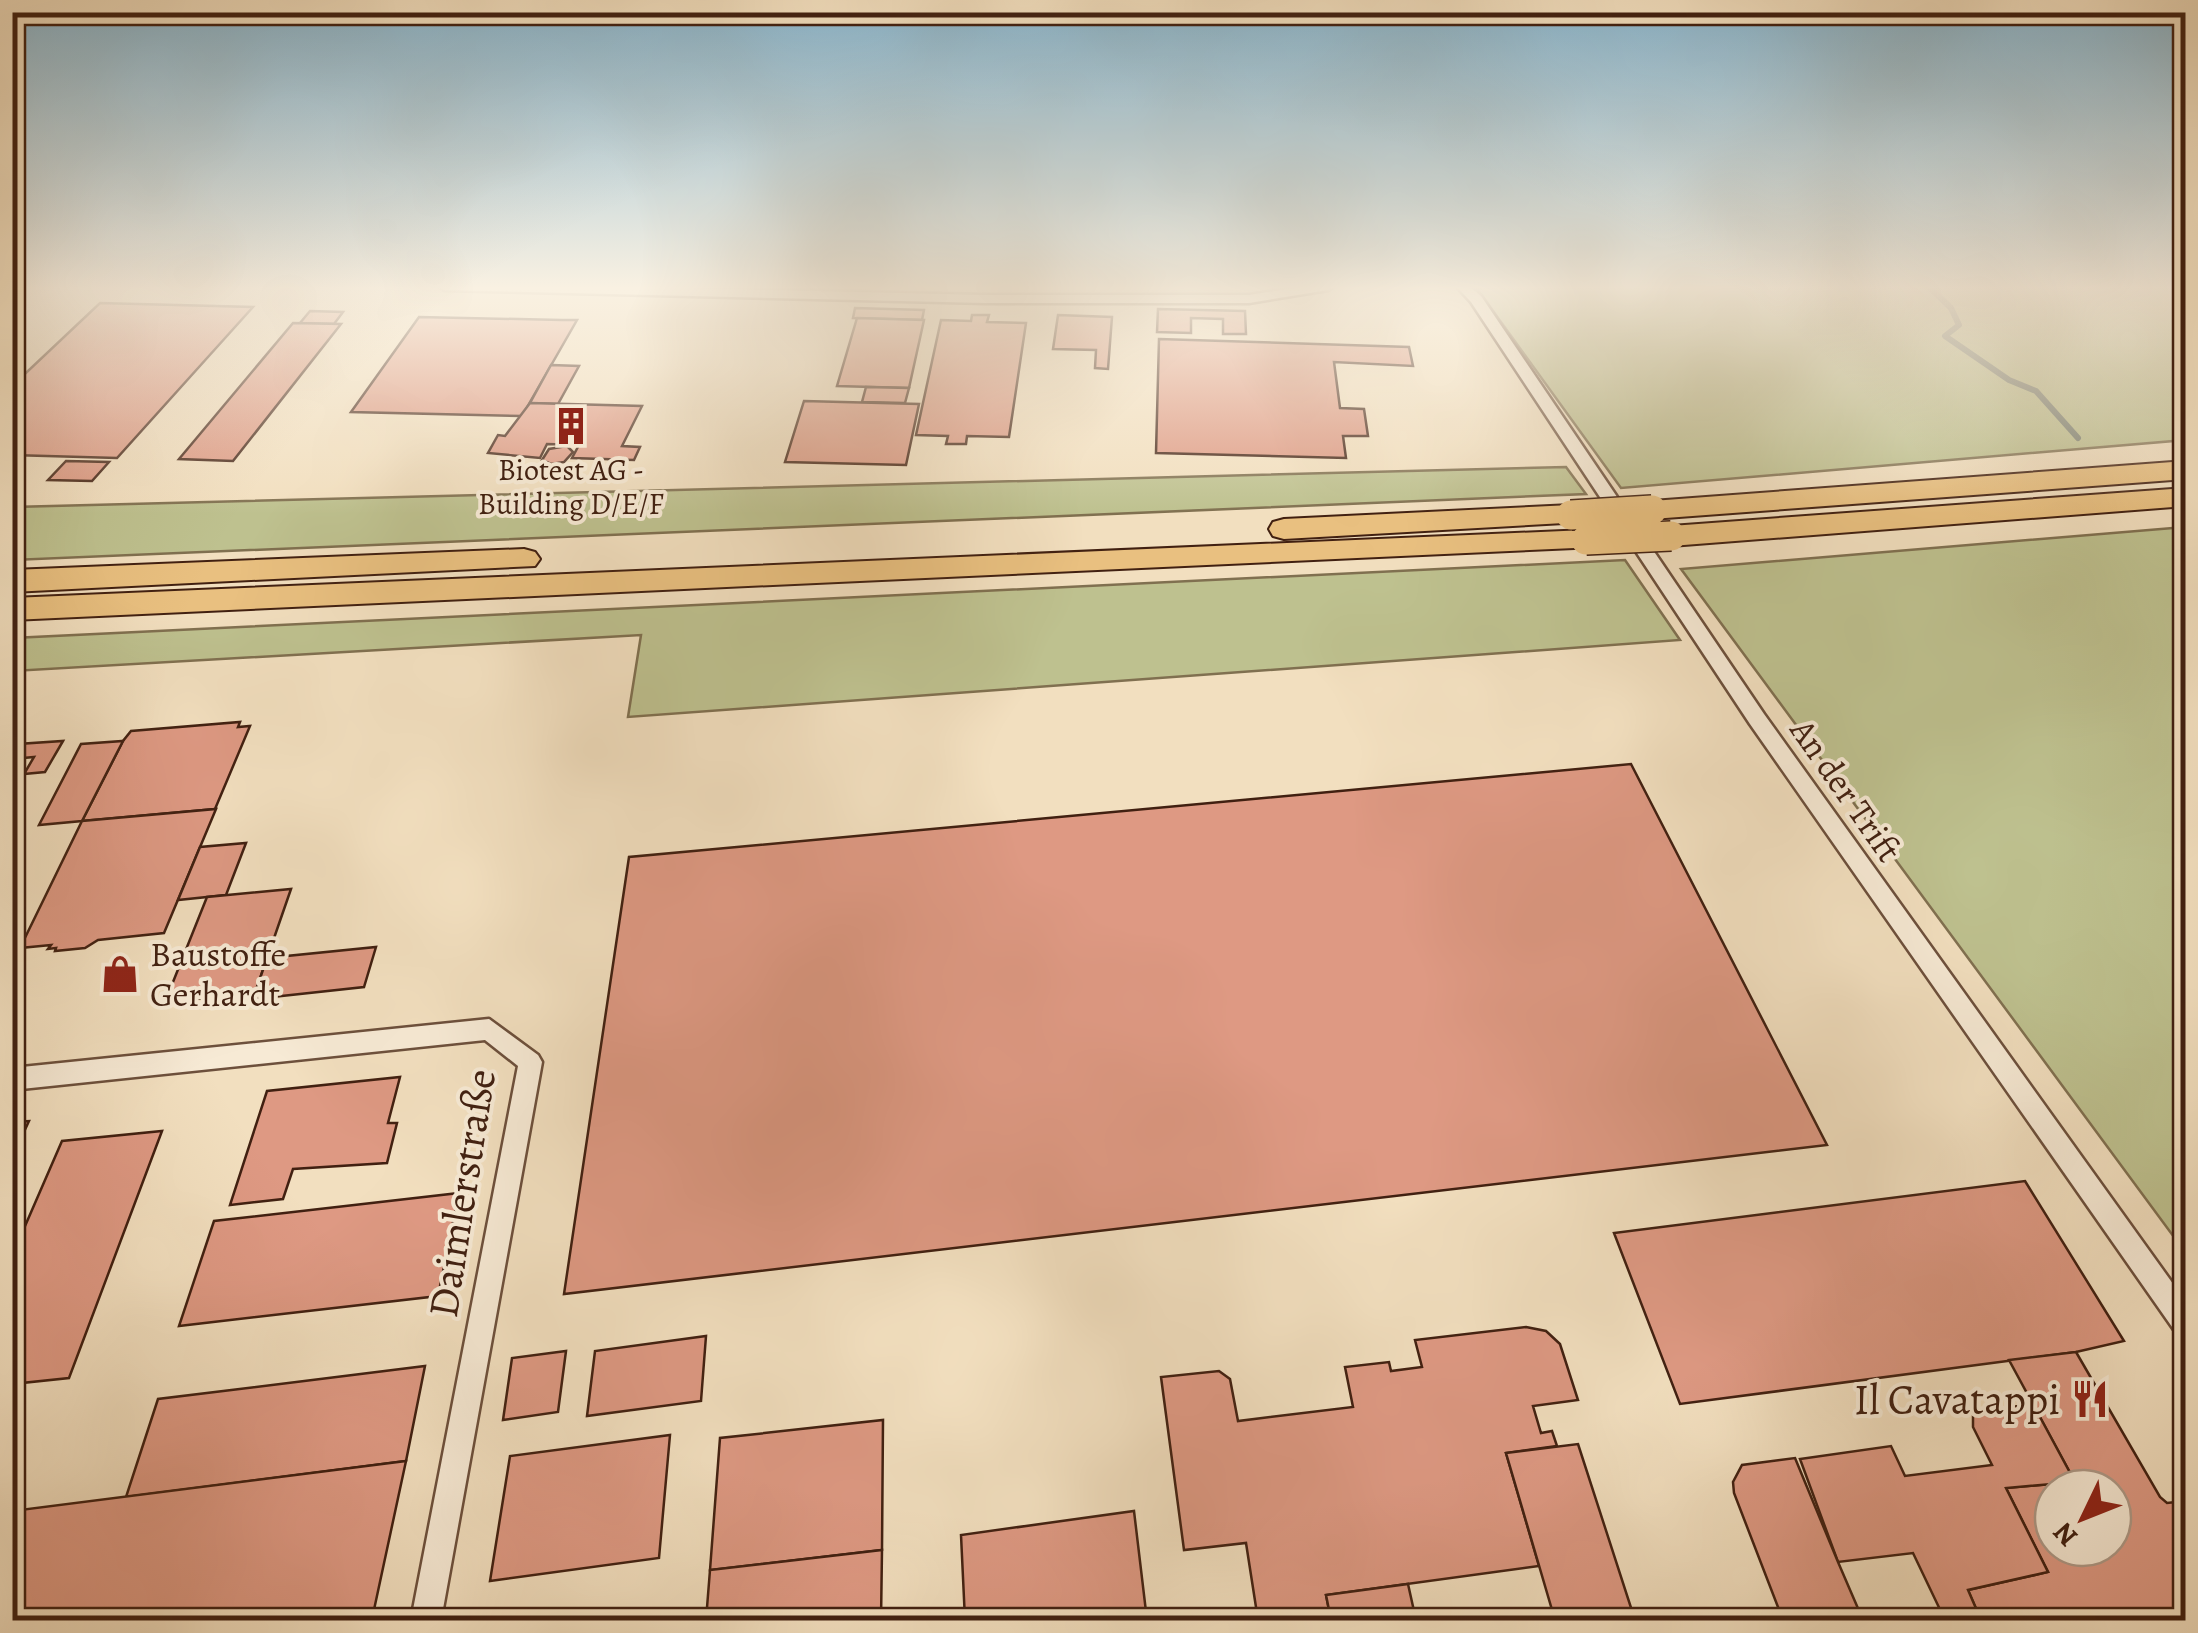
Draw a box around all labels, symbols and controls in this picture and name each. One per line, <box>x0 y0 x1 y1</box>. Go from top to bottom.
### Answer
building icon: Biotest AG - Building D/E/F <box>550 405 592 447</box>
place label: Biotest AG - Building D/E/F <box>478 450 664 524</box>
street label: An der Trift <box>1779 708 1913 871</box>
place label: Baustoffe Gerhardt <box>150 930 286 1018</box>
shop icon: Baustoffe Gerhardt <box>99 953 141 995</box>
street label: Daimlerstraße <box>414 1065 509 1321</box>
place label: Il Cavatappi <box>1854 1371 2060 1428</box>
restaurant icon: Il Cavatappi <box>2069 1378 2111 1420</box>
north arrow <box>2033 1468 2133 1568</box>
text: N <box>2045 1514 2086 1555</box>

